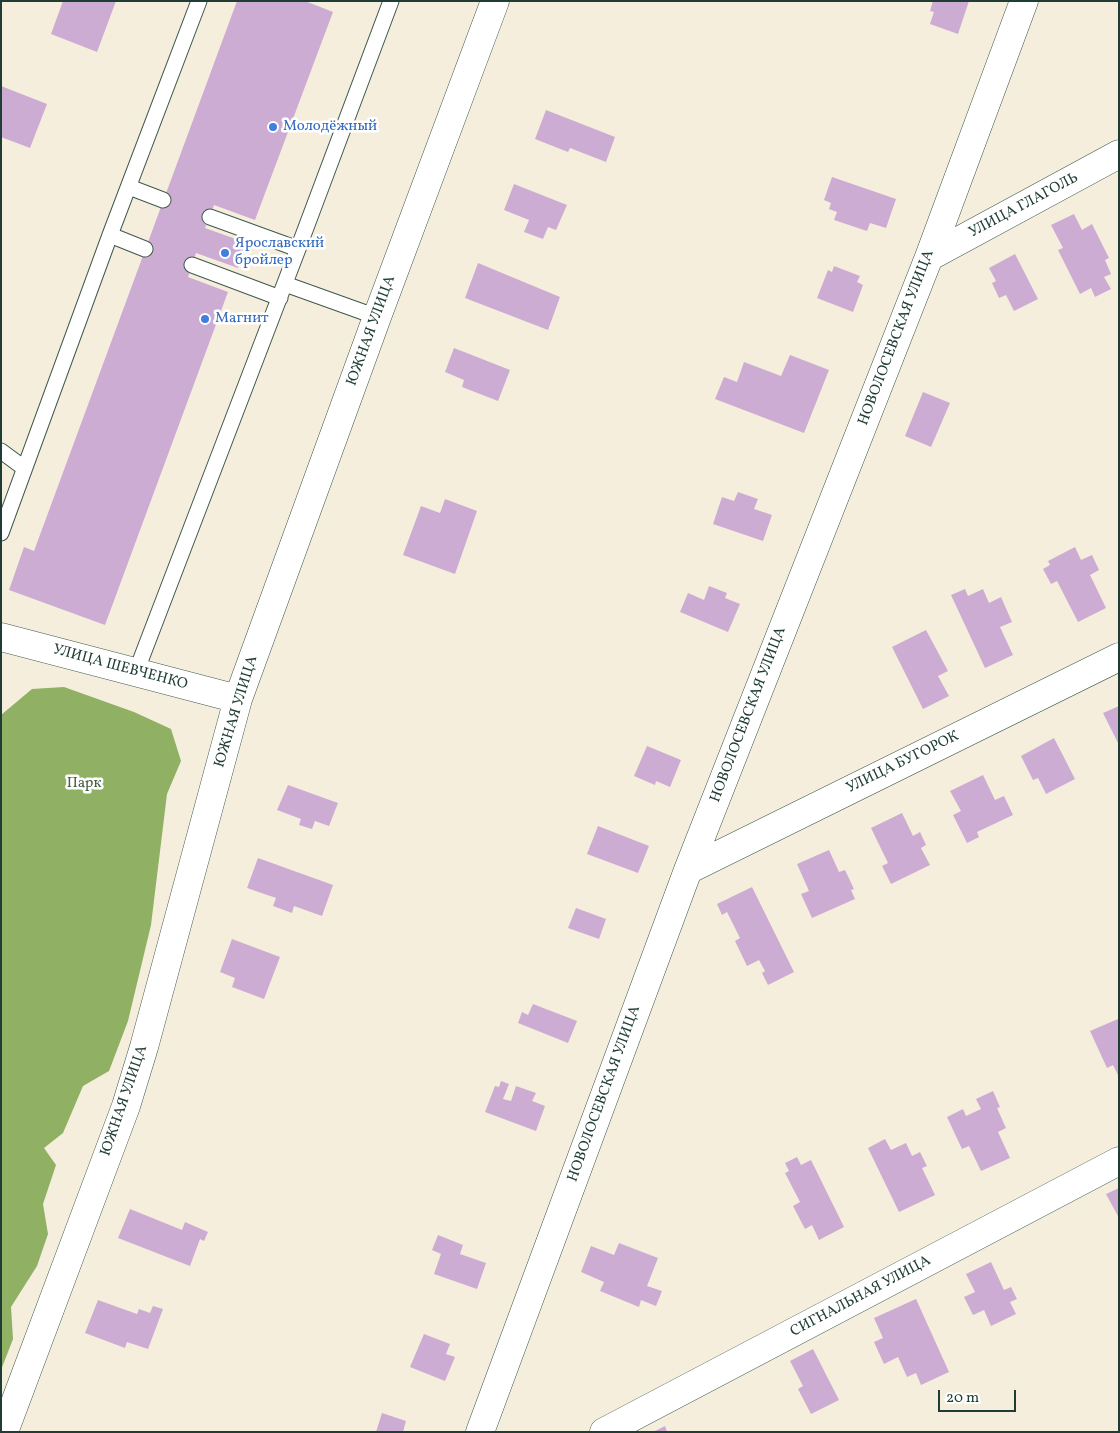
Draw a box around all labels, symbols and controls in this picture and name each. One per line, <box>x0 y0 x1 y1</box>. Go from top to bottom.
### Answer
place label: Молодёжный <box>283 118 377 136</box>
marker: Молодёжный <box>267 121 279 133</box>
street label: УЛИЦА ГЛАГОЛЬ <box>966 170 1082 242</box>
place label: Ярославский бройлер <box>235 235 324 270</box>
marker: Ярославский бройлер <box>219 247 231 259</box>
street label: НОВОЛОСЕВСКАЯ УЛИЦА <box>855 248 939 428</box>
street label: ЮЖНАЯ УЛИЦА <box>344 273 400 389</box>
place label: Магнит <box>215 310 269 328</box>
marker: Магнит <box>199 313 211 325</box>
street label: НОВОЛОСЕВСКАЯ УЛИЦА <box>707 625 791 805</box>
street label: УЛИЦА ШЕВЧЕНКО <box>51 641 189 695</box>
street label: ЮЖНАЯ УЛИЦА <box>211 654 263 770</box>
street label: УЛИЦА БУГОРОК <box>844 728 962 798</box>
park label: Парк <box>67 775 101 793</box>
street label: НОВОЛОСЕВСКАЯ УЛИЦА <box>565 1003 645 1185</box>
street label: ЮЖНАЯ УЛИЦА <box>98 1043 152 1159</box>
street label: СИГНАЛЬНАЯ УЛИЦА <box>788 1252 934 1342</box>
scale bar <box>940 1380 1018 1412</box>
text: 20 m <box>946 1388 979 1409</box>

